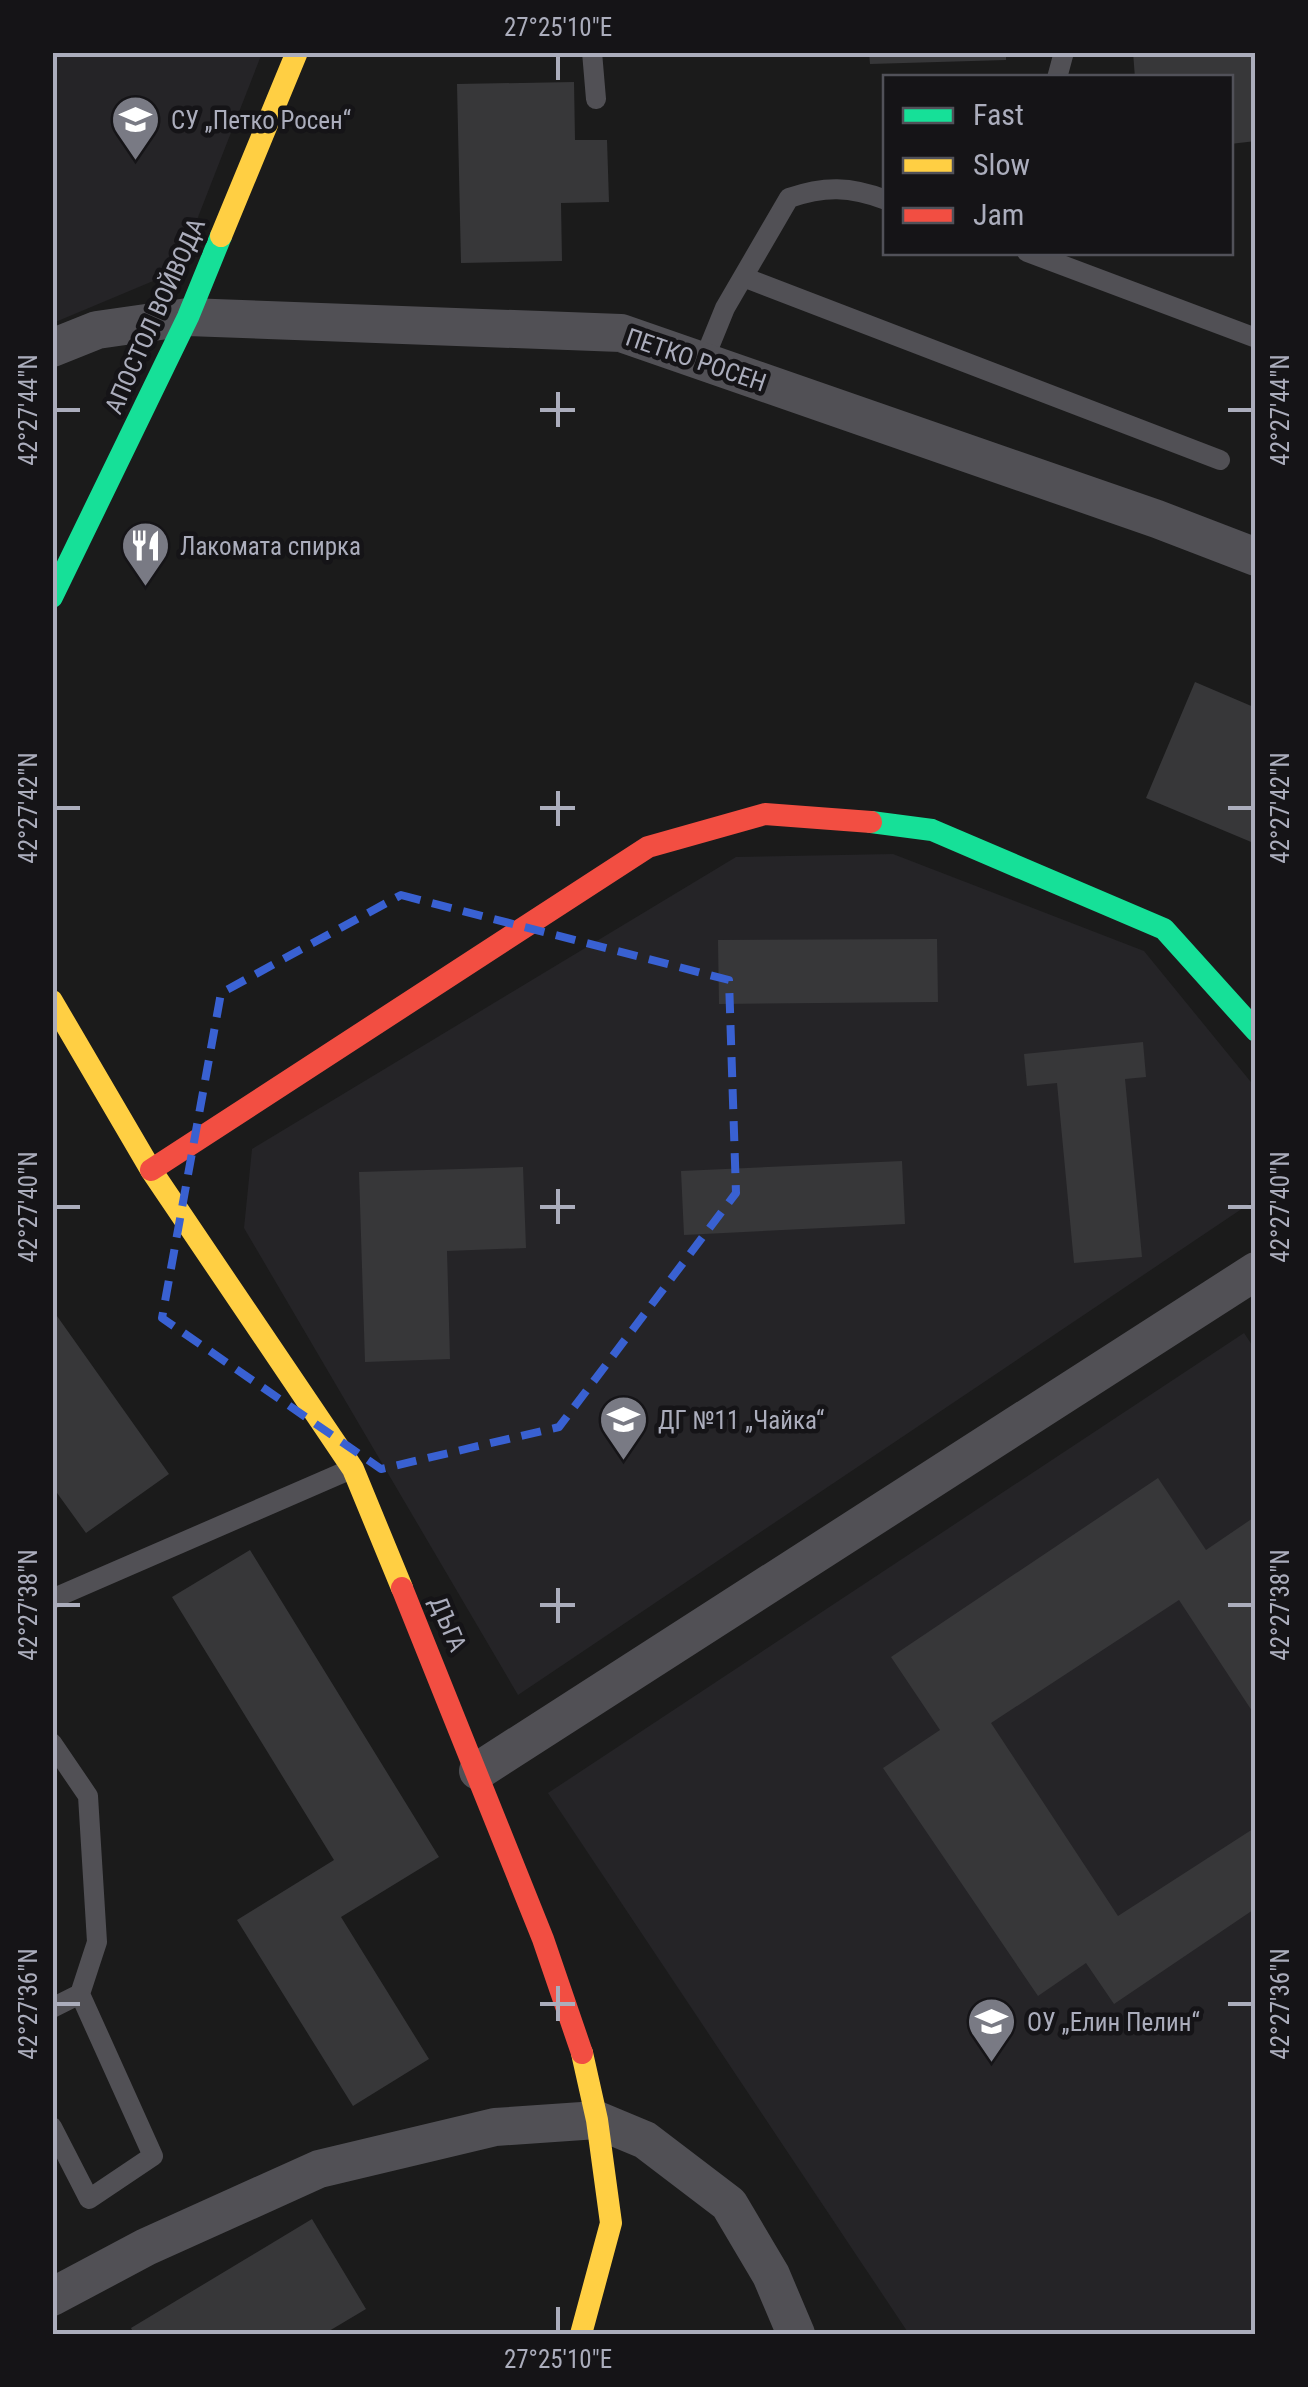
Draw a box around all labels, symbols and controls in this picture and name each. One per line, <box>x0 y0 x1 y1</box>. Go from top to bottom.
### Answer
text: 27°25'10"E <box>504 13 612 42</box>
legend <box>883 75 1233 255</box>
school or university icon: СУ „Петко Росен“ <box>110 94 162 162</box>
text: Fast <box>973 97 1024 132</box>
place label: СУ „Петко Росен“ <box>171 106 351 135</box>
text: Slow <box>973 147 1030 182</box>
text: Jam <box>973 197 1024 232</box>
street label: АПОСТОЛ ВОЙВОДА <box>99 214 211 418</box>
street label: ПЕТКО РОСЕН <box>622 322 770 398</box>
text: 42°27'44"N <box>14 354 43 466</box>
text: 42°27'44"N <box>1266 354 1295 466</box>
restaurant icon: Лакомата спирка <box>119 520 171 588</box>
place label: Лакомата спирка <box>180 532 361 561</box>
text: 42°27'42"N <box>14 752 43 864</box>
text: 42°27'42"N <box>1266 752 1295 864</box>
text: 42°27'40"N <box>14 1151 43 1263</box>
text: 42°27'40"N <box>1266 1151 1295 1263</box>
school or university icon: ДГ №11 „Чайка“ <box>597 1394 649 1462</box>
place label: ДГ №11 „Чайка“ <box>658 1406 824 1435</box>
text: 42°27'38"N <box>14 1549 43 1661</box>
text: 42°27'38"N <box>1266 1549 1295 1661</box>
street label: ДЪГА <box>424 1592 472 1656</box>
text: 42°27'36"N <box>14 1948 43 2060</box>
text: 42°27'36"N <box>1266 1948 1295 2060</box>
school or university icon: ОУ „Елин Пелин“ <box>966 1996 1018 2064</box>
place label: ОУ „Елин Пелин“ <box>1027 2008 1200 2037</box>
text: 27°25'10"E <box>504 2345 612 2374</box>

